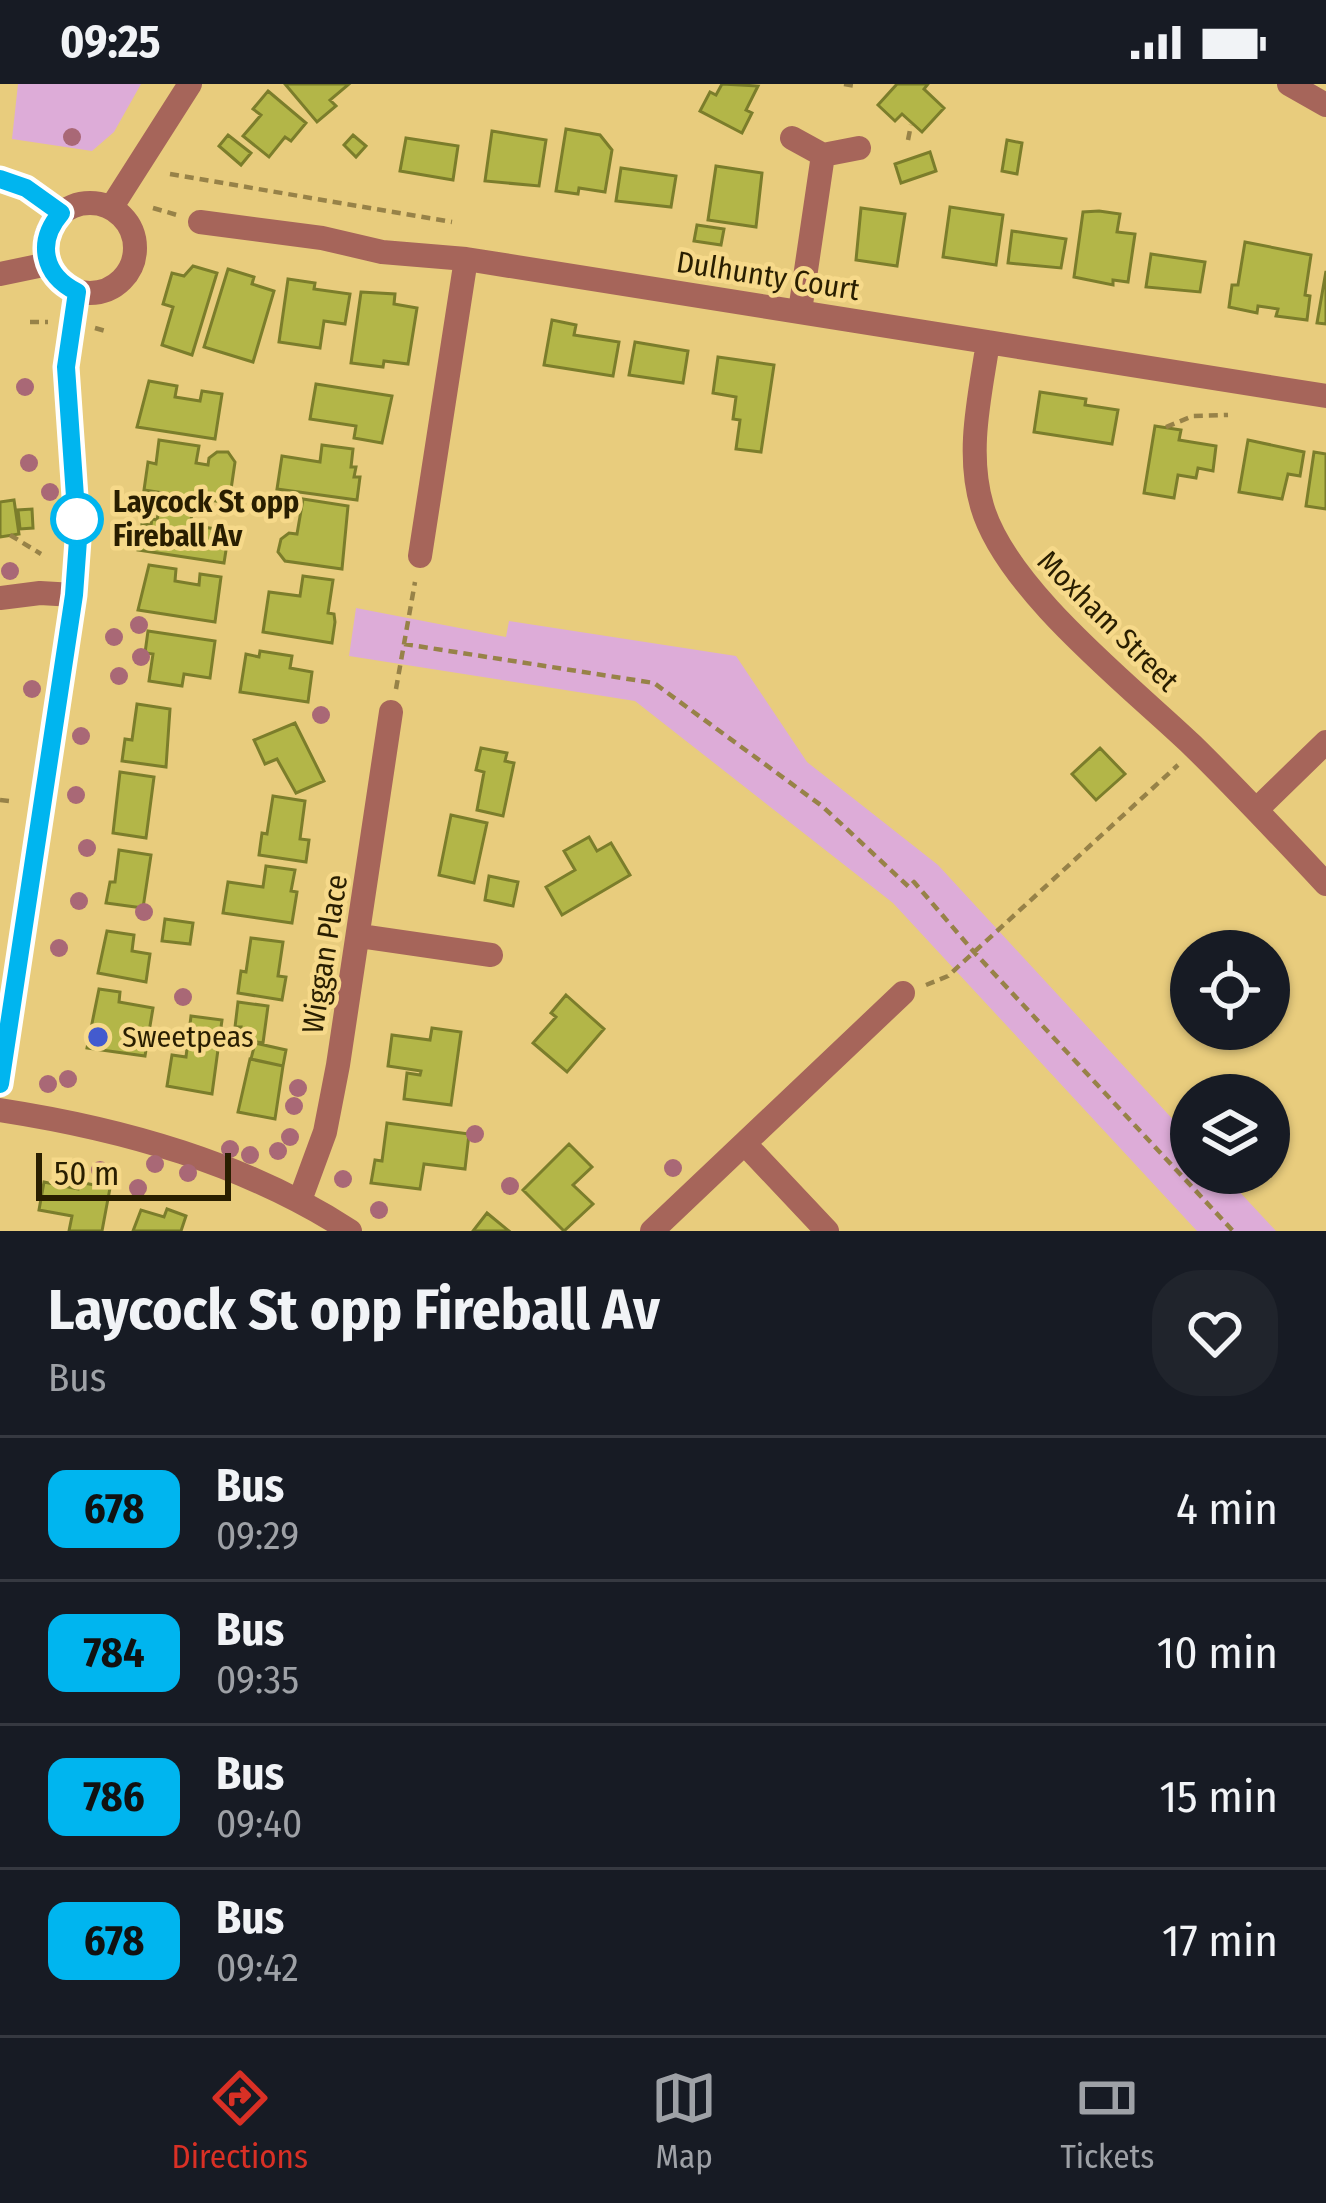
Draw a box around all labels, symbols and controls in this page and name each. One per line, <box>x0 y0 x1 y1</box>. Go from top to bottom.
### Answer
text: 09:25 <box>60 15 161 69</box>
street label: Dulhunty Court <box>674 244 862 308</box>
place label: Laycock St opp Fireball Av <box>113 484 299 554</box>
marker: Laycock St opp Fireball Av <box>52 494 102 544</box>
street label: Moxham Street <box>1030 543 1186 699</box>
street label: Wiggan Place <box>295 872 355 1036</box>
map controls <box>1170 930 1290 1194</box>
button: locate <box>1170 930 1290 1050</box>
place label: Sweetpeas <box>122 1019 254 1055</box>
marker: Sweetpeas <box>85 1024 111 1050</box>
button: layers <box>1170 1074 1290 1194</box>
scale bar <box>36 1147 231 1200</box>
text: 50 m <box>54 1154 119 1194</box>
button: heart <box>1152 1270 1278 1396</box>
text: Laycock St opp Fireball Av <box>48 1276 660 1344</box>
text: Bus <box>48 1355 106 1401</box>
text: Bus <box>216 1459 284 1513</box>
text: 4 min <box>1176 1482 1278 1536</box>
text: 678 <box>84 1484 144 1534</box>
text: 09:29 <box>216 1513 299 1559</box>
text: Bus <box>216 1603 284 1657</box>
text: 10 min <box>1157 1626 1278 1680</box>
text: 784 <box>83 1628 145 1678</box>
text: 09:35 <box>216 1657 299 1703</box>
text: Bus <box>216 1747 284 1801</box>
text: 15 min <box>1160 1770 1278 1824</box>
text: 786 <box>83 1772 145 1822</box>
text: 09:40 <box>216 1801 302 1847</box>
text: Bus <box>216 1891 284 1945</box>
text: 17 min <box>1162 1914 1278 1968</box>
text: 678 <box>84 1916 144 1966</box>
text: 09:42 <box>216 1945 299 1991</box>
tab: Directions <box>172 2065 308 2177</box>
tab: Map <box>651 2065 717 2177</box>
tab: Tickets <box>1060 2065 1154 2177</box>

